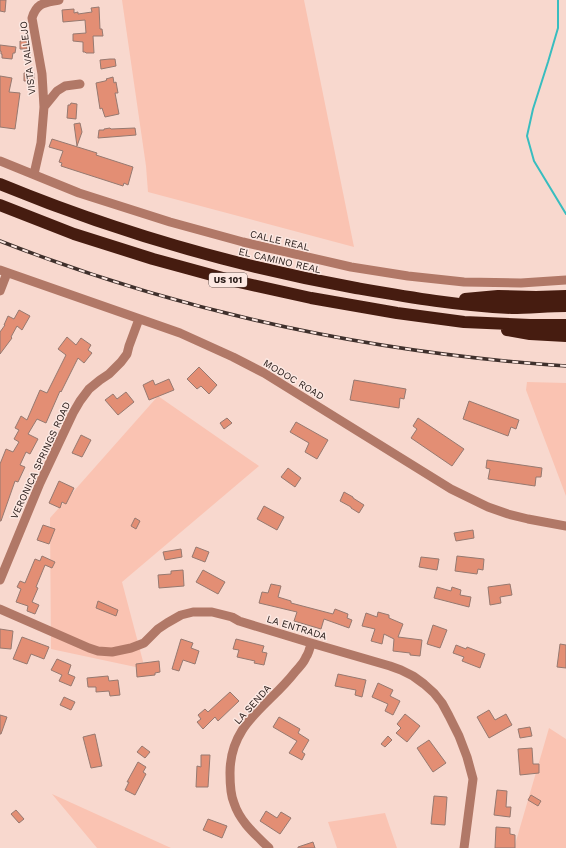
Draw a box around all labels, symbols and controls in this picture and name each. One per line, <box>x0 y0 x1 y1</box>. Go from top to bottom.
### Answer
street label: VISTA VALLEJO <box>18 21 37 95</box>
street label: CALLE REAL <box>249 228 311 253</box>
street label: EL CAMINO REAL <box>238 246 322 275</box>
road number: US 101 <box>209 273 247 287</box>
street label: MODOC ROAD <box>261 357 326 402</box>
street label: VERONICA SPRINGS ROAD <box>8 400 72 520</box>
street label: LA ENTRADA <box>266 613 329 642</box>
street label: LA SENDA <box>232 682 273 726</box>

